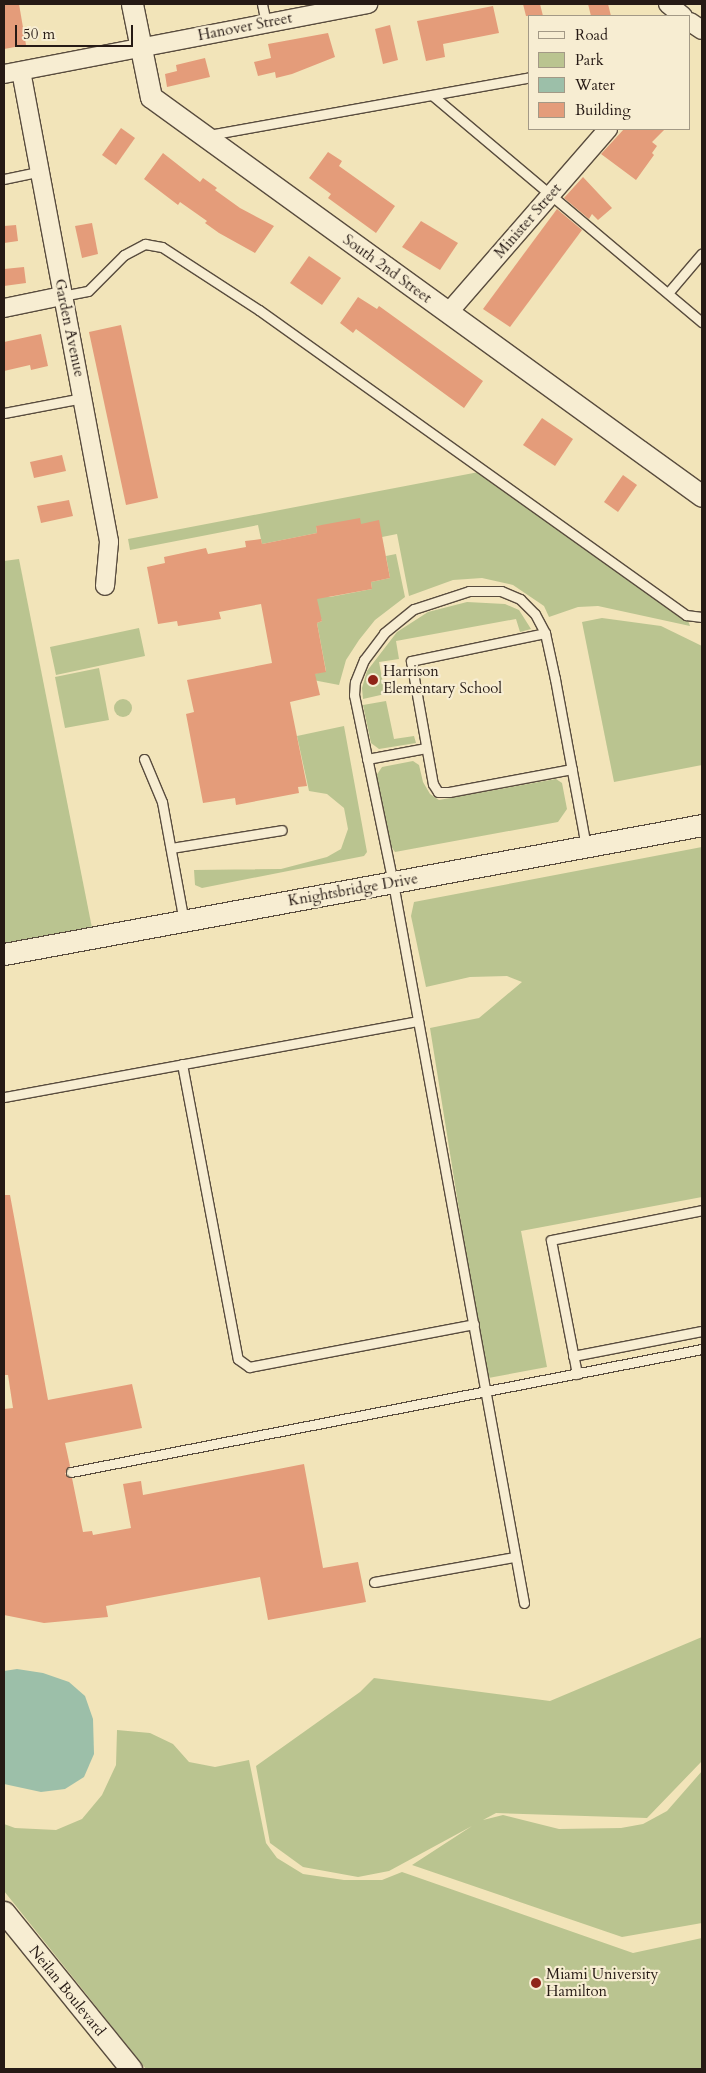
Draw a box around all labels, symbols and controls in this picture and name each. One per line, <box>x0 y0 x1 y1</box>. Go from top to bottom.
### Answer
street label: Hanover Street <box>196 9 294 45</box>
scale bar <box>18 15 135 47</box>
legend <box>528 15 691 130</box>
text: 50 m <box>23 24 55 44</box>
text: Road <box>575 25 608 45</box>
text: Park <box>575 50 604 70</box>
text: Water <box>575 75 615 95</box>
text: Building <box>575 100 631 120</box>
street label: Minister Street <box>491 180 565 262</box>
street label: South 2nd Street <box>339 231 435 307</box>
street label: Garden Avenue <box>50 277 88 379</box>
place label: Harrison Elementary School <box>383 662 502 697</box>
marker: Harrison Elementary School <box>367 674 379 686</box>
street label: Knightsbridge Drive <box>287 870 419 910</box>
street label: Neilan Boulevard <box>25 1942 109 2040</box>
place label: Miami University Hamilton <box>546 1965 659 2000</box>
marker: Miami University Hamilton <box>530 1977 542 1989</box>

